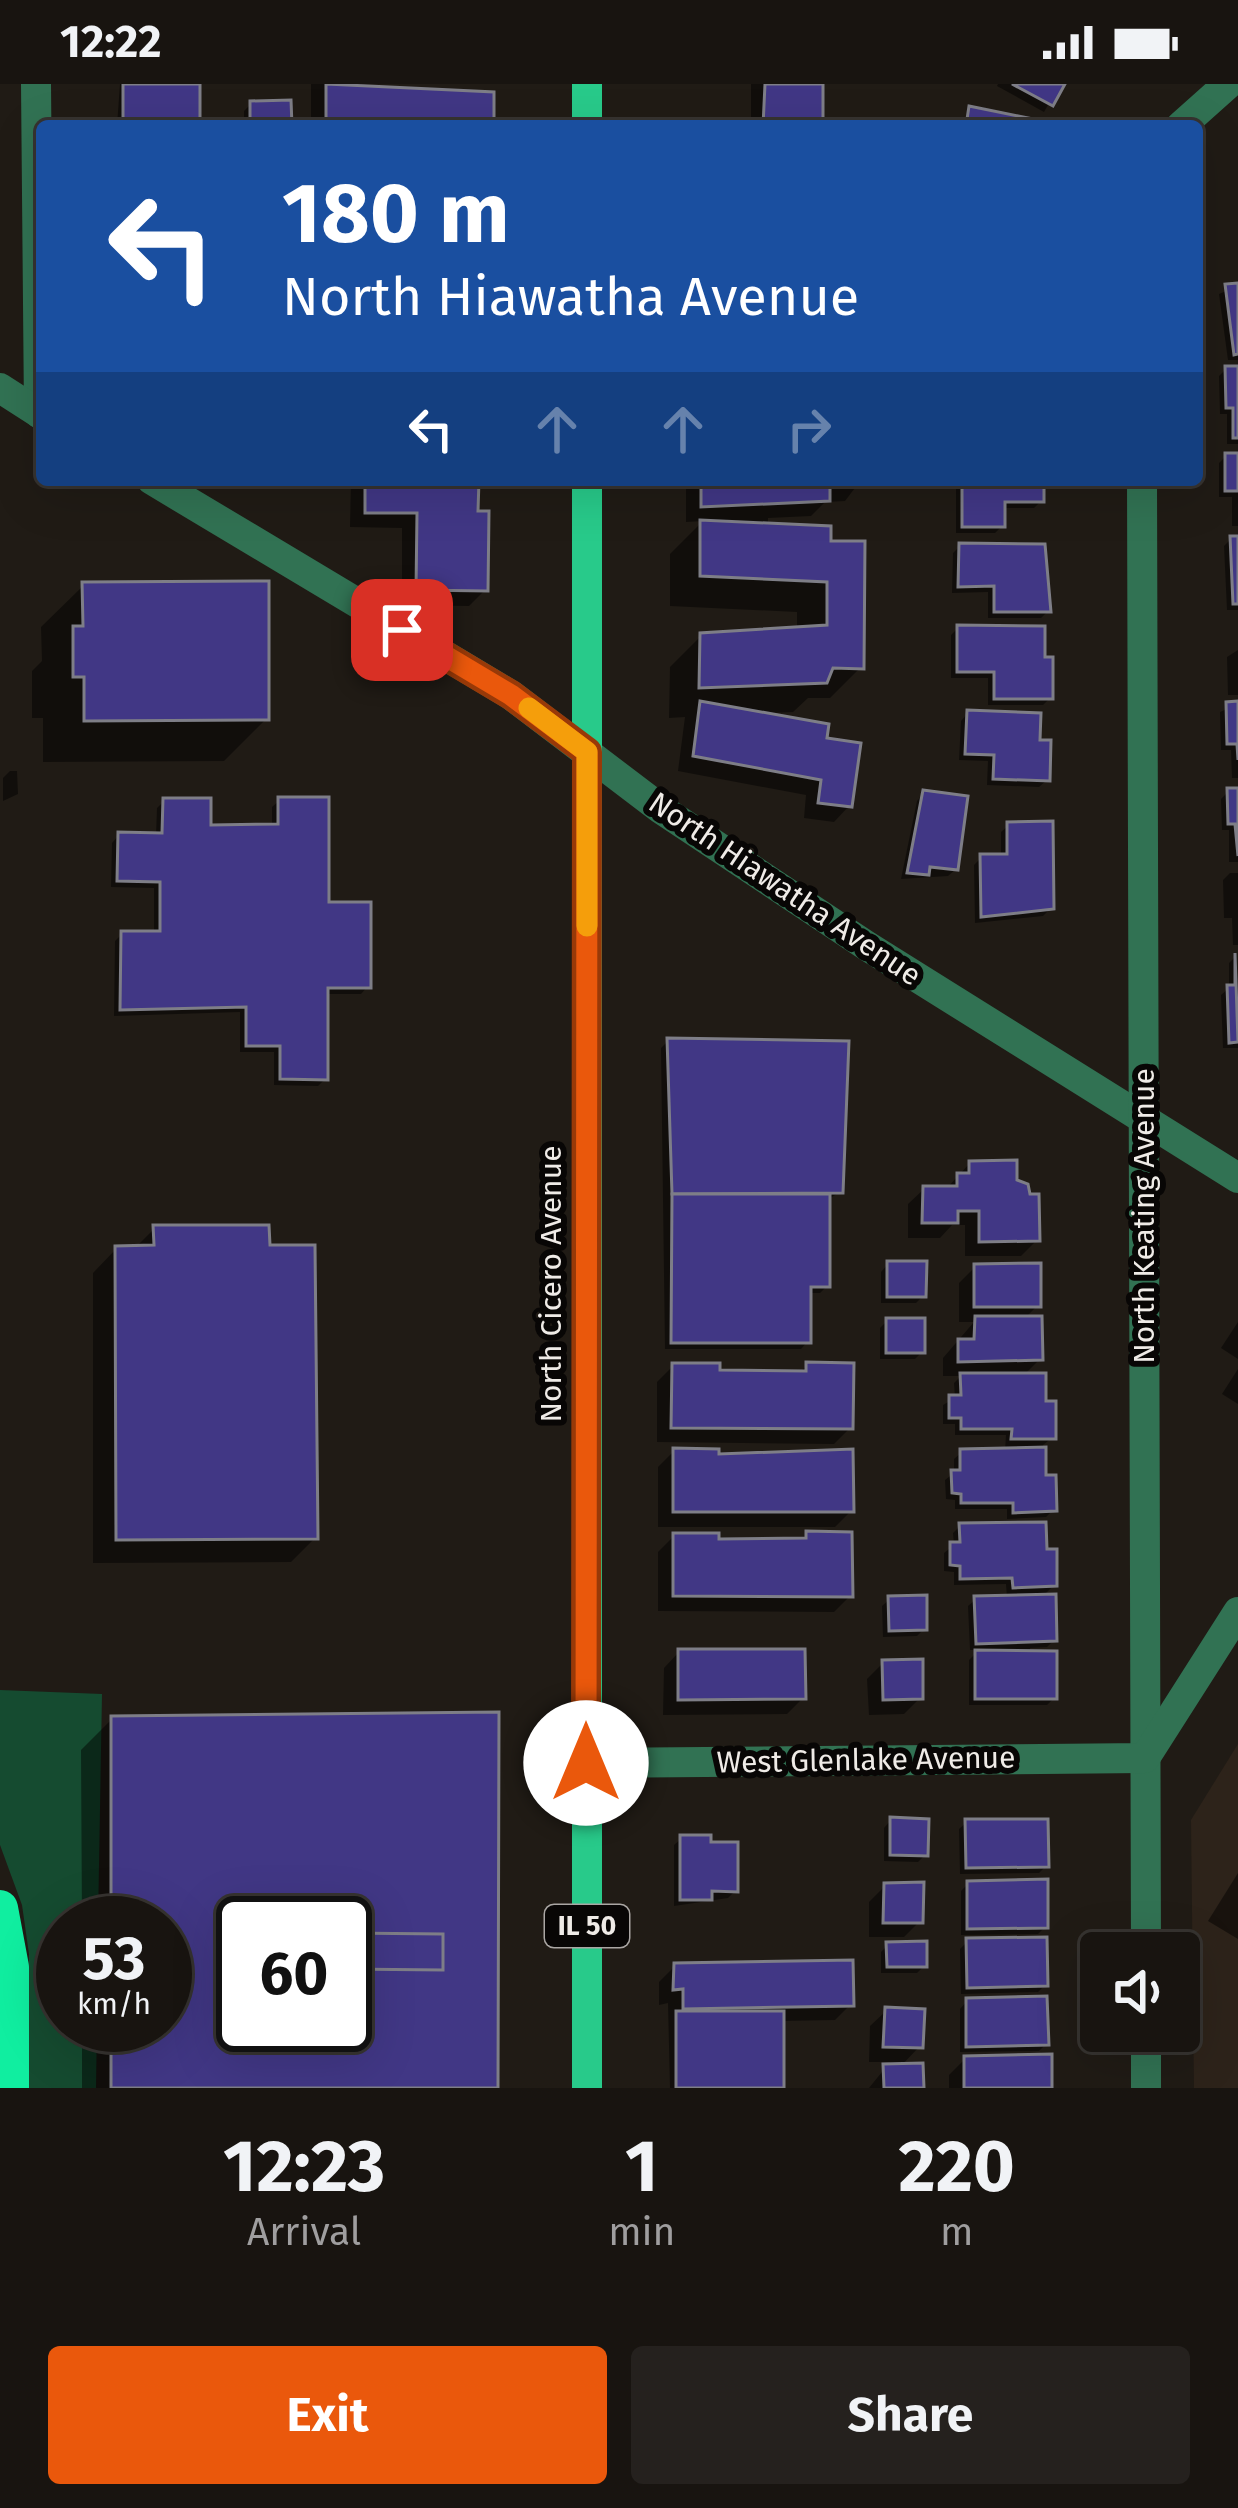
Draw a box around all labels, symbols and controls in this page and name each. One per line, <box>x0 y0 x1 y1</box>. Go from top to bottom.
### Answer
text: 12:22 <box>60 15 161 69</box>
text: 180 m <box>282 163 510 264</box>
icon: left <box>84 168 240 324</box>
text: North Hiawatha Avenue <box>282 265 859 329</box>
icon: left <box>398 396 464 462</box>
icon: ahead <box>524 396 590 462</box>
icon: ahead <box>650 396 716 462</box>
icon: right <box>776 396 842 462</box>
pin <box>351 579 453 681</box>
icon: arrive <box>369 597 435 663</box>
street label: North Hiawatha Avenue <box>642 784 928 994</box>
street label: North Keating Avenue <box>1126 1068 1162 1364</box>
street label: North Cicero Avenue <box>533 1145 569 1423</box>
position arrow <box>523 1700 649 1826</box>
street label: West Glenlake Avenue <box>716 1739 1016 1781</box>
speed limit sign: 60 <box>216 1896 372 2052</box>
road number: IL 50 <box>545 1905 629 1947</box>
text: 53 <box>83 1923 145 1995</box>
map controls <box>1080 1932 1200 2052</box>
button: sound <box>1080 1932 1200 2052</box>
text: km/h <box>77 1986 151 2022</box>
text: 12:23 <box>223 2124 385 2210</box>
text: 1 <box>625 2124 659 2210</box>
text: 220 <box>898 2124 1015 2210</box>
text: Arrival <box>247 2209 361 2255</box>
text: min <box>608 2209 675 2255</box>
text: m <box>940 2209 973 2255</box>
button: Exit <box>48 2346 607 2484</box>
button: Share <box>631 2346 1190 2484</box>

